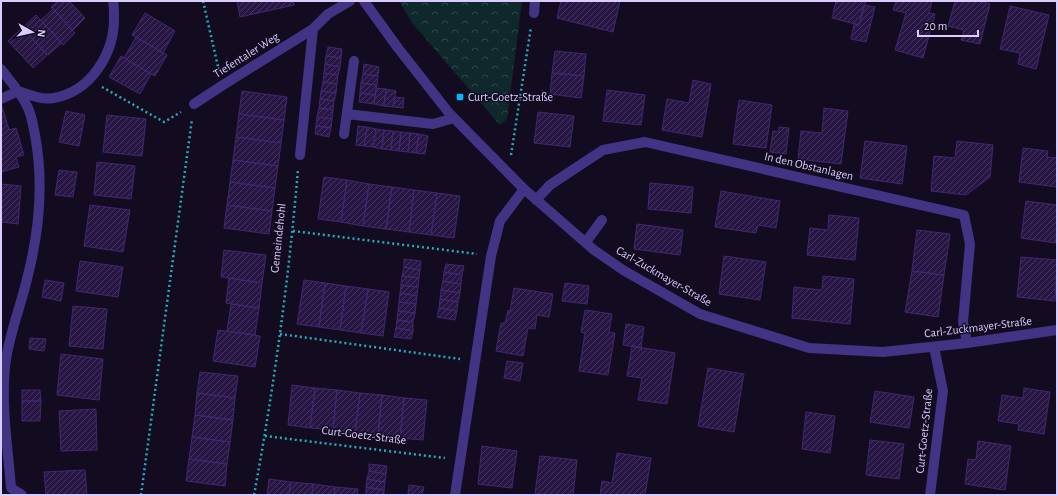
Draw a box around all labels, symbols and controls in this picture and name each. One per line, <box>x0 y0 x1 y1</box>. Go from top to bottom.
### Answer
north arrow <box>12 12 52 52</box>
scale bar <box>918 12 978 38</box>
text: 20 m <box>924 20 947 32</box>
text: N <box>35 29 47 38</box>
street label: Tiefentaler Weg <box>211 30 281 80</box>
place label: Curt-Goetz-Straße <box>468 91 553 103</box>
marker: Curt-Goetz-Straße <box>455 92 465 102</box>
street label: In den Obstanlagen <box>763 150 855 182</box>
street label: Gemeindehohl <box>268 203 288 273</box>
street label: Carl-Zuckmayer-Straße <box>614 244 714 309</box>
street label: Carl-Zuckmayer-Straße <box>924 314 1033 341</box>
street label: Curt-Goetz-Straße <box>914 388 934 474</box>
street label: Curt-Goetz-Straße <box>321 424 407 446</box>

